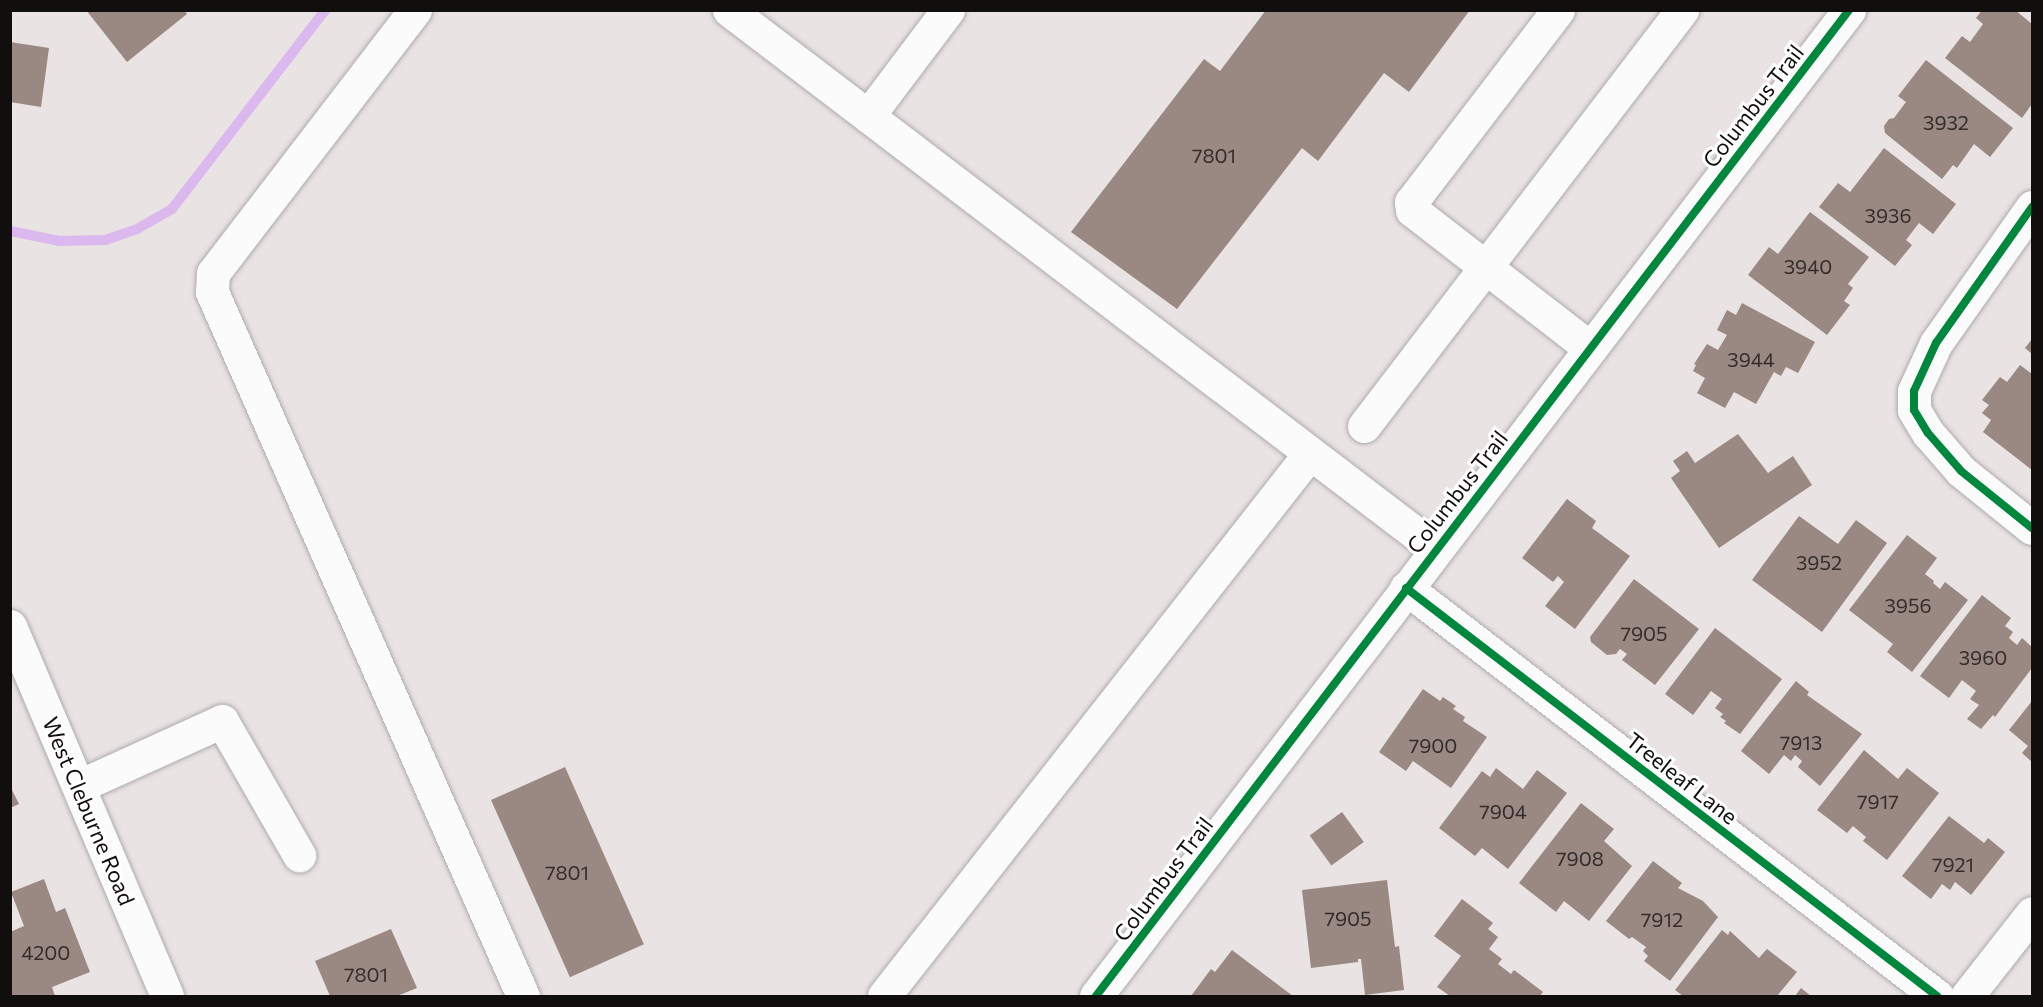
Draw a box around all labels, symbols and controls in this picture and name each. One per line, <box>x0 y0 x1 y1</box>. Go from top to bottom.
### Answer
street label: Columbus Trail <box>1697 39 1809 173</box>
house number: 3932 <box>1923 110 1969 134</box>
house number: 7801 <box>1192 143 1236 167</box>
house number: 3936 <box>1864 203 1912 227</box>
house number: 3940 <box>1784 254 1832 278</box>
house number: 3944 <box>1727 347 1775 371</box>
street label: Columbus Trail <box>1401 425 1513 559</box>
house number: 3952 <box>1796 550 1842 574</box>
house number: 3956 <box>1884 593 1932 617</box>
house number: 7905 <box>1620 621 1668 645</box>
house number: 3960 <box>1959 645 2007 669</box>
street label: West Cleburne Road <box>37 713 141 909</box>
street label: Treeleaf Lane <box>1621 726 1743 830</box>
house number: 7913 <box>1780 730 1822 754</box>
house number: 7900 <box>1409 733 1457 757</box>
house number: 7917 <box>1857 789 1899 813</box>
house number: 7904 <box>1479 799 1527 823</box>
street label: Columbus Trail <box>1108 812 1218 946</box>
house number: 7908 <box>1556 846 1604 870</box>
house number: 7921 <box>1932 852 1974 876</box>
house number: 7801 <box>545 860 589 884</box>
house number: 7905 <box>1324 906 1372 930</box>
house number: 7912 <box>1641 907 1683 931</box>
house number: 4200 <box>22 940 70 964</box>
house number: 7801 <box>344 962 388 986</box>

